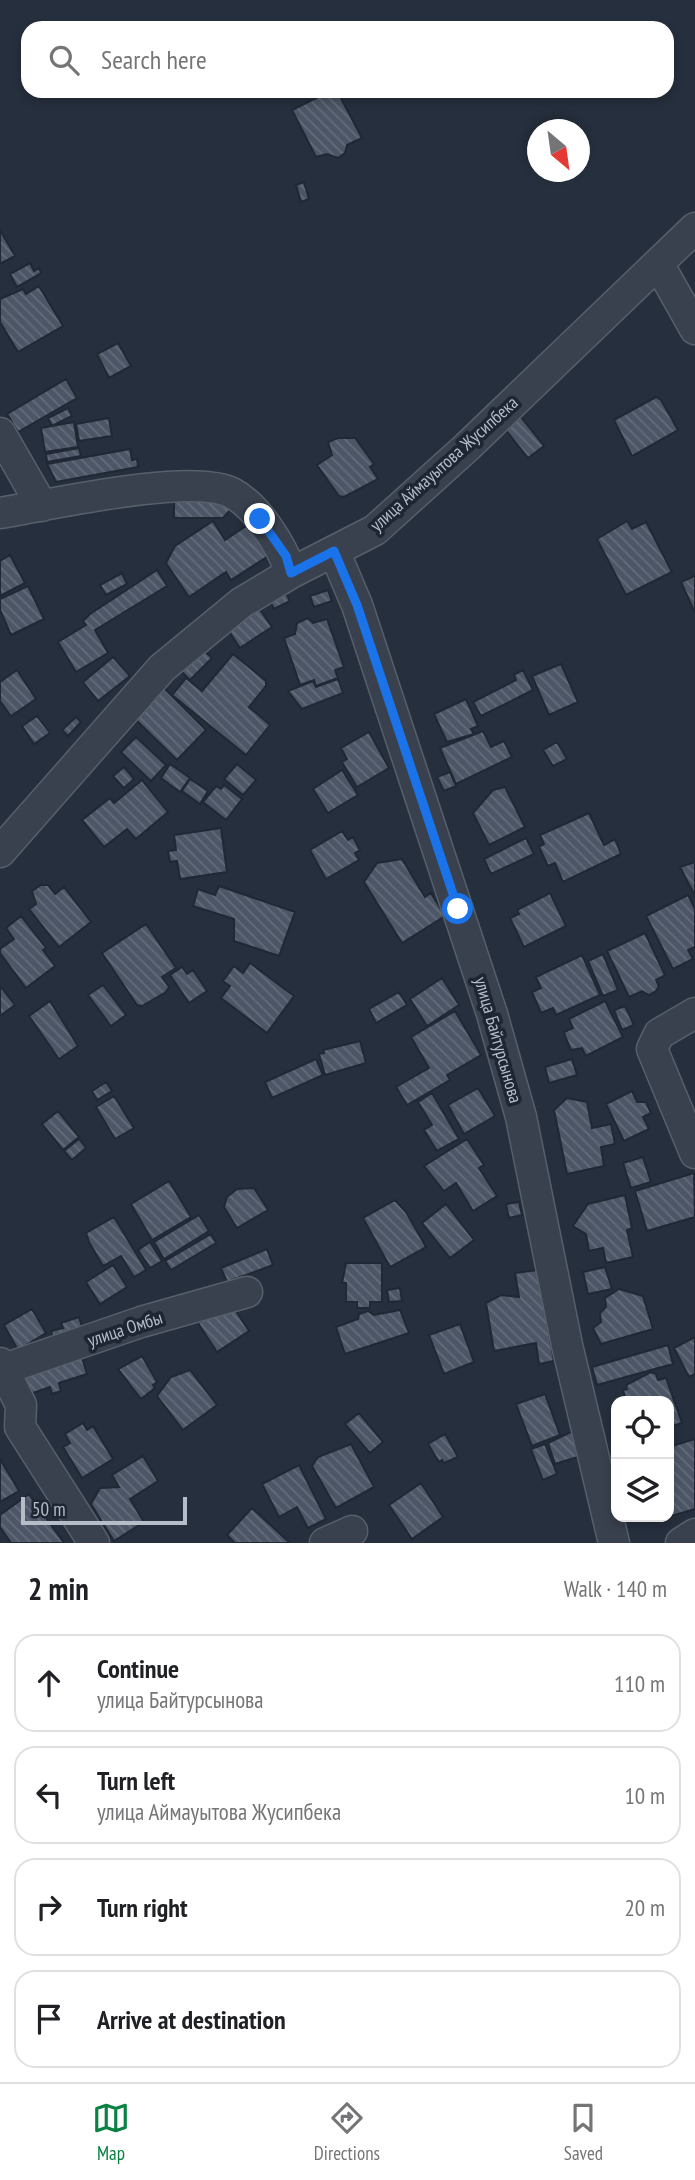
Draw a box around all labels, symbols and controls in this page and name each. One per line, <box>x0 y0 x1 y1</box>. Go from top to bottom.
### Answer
search box <box>21 21 674 98</box>
icon: search <box>45 41 83 79</box>
text: Search here <box>101 43 207 76</box>
north arrow <box>527 119 590 182</box>
street label: улица Аймауытова Жусипбека <box>365 391 522 536</box>
route end <box>244 503 275 534</box>
route start <box>442 893 473 924</box>
street label: улица Байтурсынова <box>469 974 527 1106</box>
street label: улица Омбы <box>84 1306 165 1351</box>
map controls <box>611 1396 674 1522</box>
button: locate <box>611 1396 674 1459</box>
button: layers <box>611 1459 674 1522</box>
scale bar <box>21 1494 187 1526</box>
text: 50 m <box>32 1497 66 1521</box>
text: 2 min <box>28 1569 89 1608</box>
text: Walk · 140 m <box>564 1574 667 1603</box>
text: Continue <box>97 1652 179 1685</box>
icon: ahead <box>30 1664 68 1702</box>
text: 110 m <box>614 1669 665 1698</box>
text: улица Байтурсынова <box>97 1685 264 1714</box>
text: Turn left <box>97 1764 175 1797</box>
icon: left <box>30 1776 68 1814</box>
text: 10 m <box>624 1781 665 1810</box>
text: улица Аймауытова Жусипбека <box>97 1797 341 1826</box>
icon: right <box>30 1888 68 1926</box>
text: Turn right <box>97 1891 188 1924</box>
text: 20 m <box>624 1893 665 1922</box>
icon: arrive <box>30 2000 68 2038</box>
text: Arrive at destination <box>97 2003 286 2036</box>
tab: Map <box>92 2099 130 2165</box>
tab: Directions <box>314 2099 380 2165</box>
tab: Saved <box>564 2099 603 2165</box>

